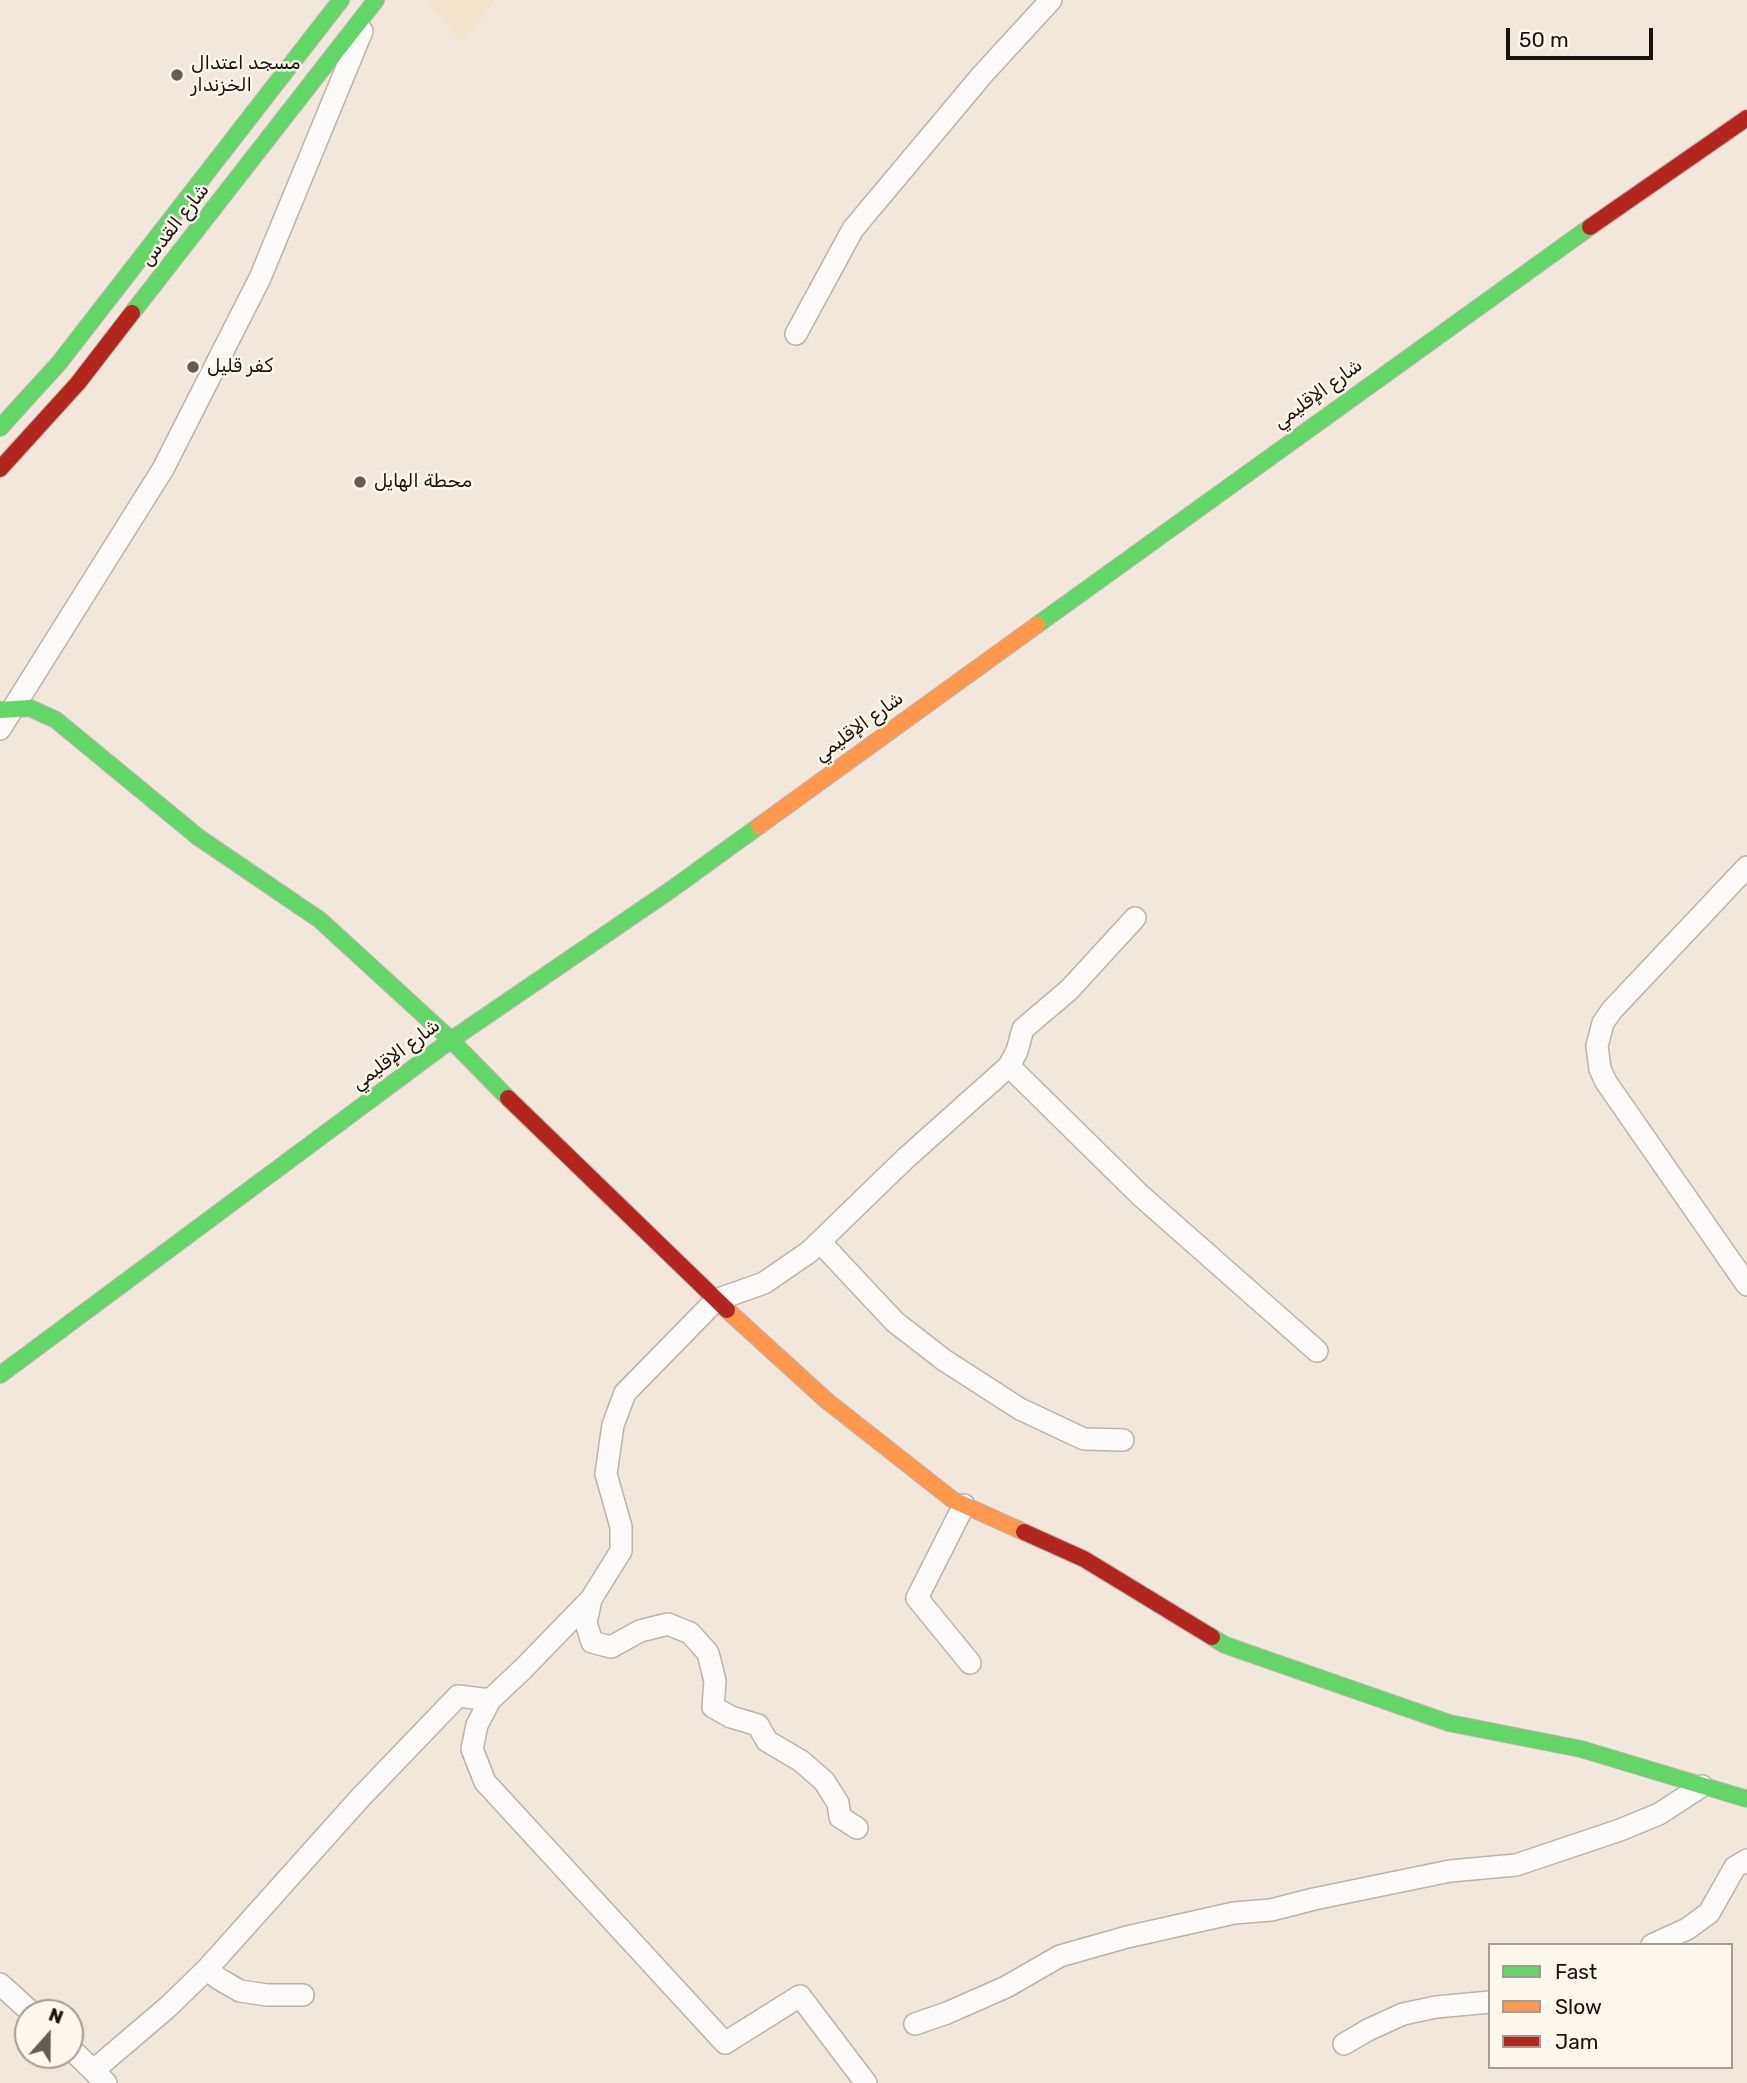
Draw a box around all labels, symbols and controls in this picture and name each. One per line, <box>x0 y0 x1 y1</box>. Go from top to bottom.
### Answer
scale bar <box>1509 14 1656 58</box>
text: 50 m <box>1519 27 1569 52</box>
place label: مسجد اعتدال الخزندار <box>191 53 300 97</box>
marker: مسجد اعتدال الخزندار <box>169 67 185 83</box>
street label: شارع القدس <box>136 179 214 271</box>
street label: شارع الإقليمي <box>1269 354 1367 434</box>
place label: كفر قليل <box>207 356 273 378</box>
marker: كفر قليل <box>185 359 201 375</box>
place label: محطة الهايل <box>374 471 472 493</box>
marker: محطة الهايل <box>352 474 368 490</box>
street label: شارع الإقليمي <box>810 687 908 767</box>
street label: شارع الإقليمي <box>347 1014 445 1096</box>
legend <box>1488 1943 1733 2069</box>
text: Fast <box>1555 1959 1597 1984</box>
text: Slow <box>1555 1994 1602 2019</box>
north arrow <box>14 1999 84 2069</box>
text: N <box>45 2003 66 2029</box>
text: Jam <box>1555 2029 1599 2054</box>

